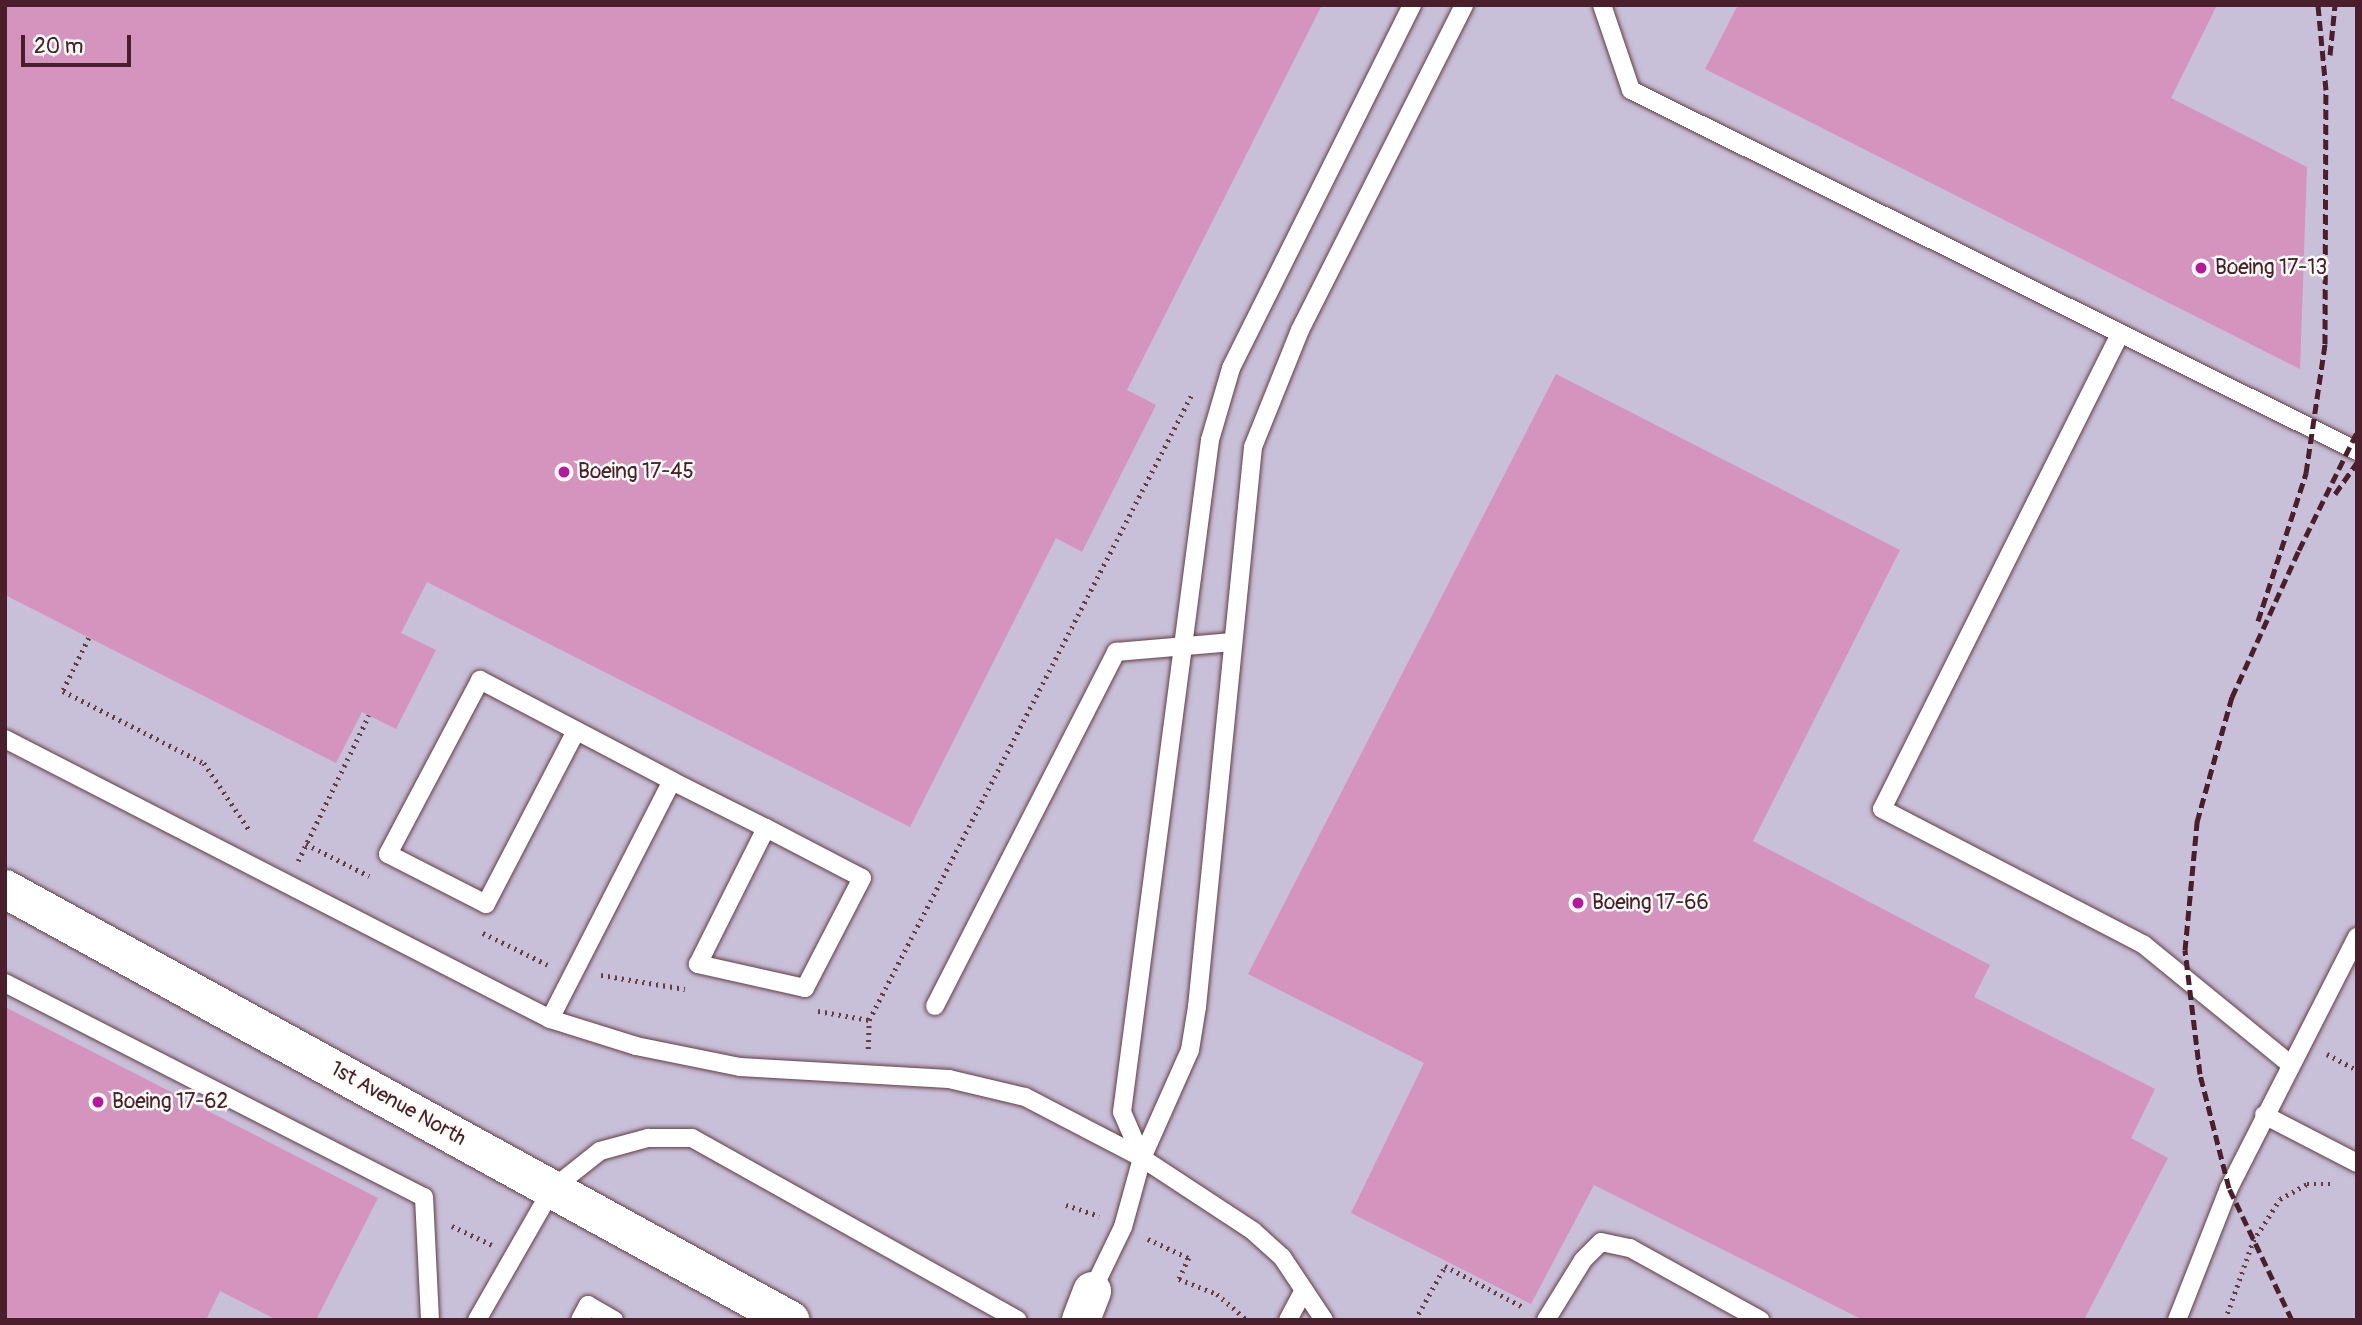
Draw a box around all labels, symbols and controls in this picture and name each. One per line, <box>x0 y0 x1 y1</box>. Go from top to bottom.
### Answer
scale bar <box>24 21 135 65</box>
text: 20 m <box>34 33 83 60</box>
place label: Boeing 17-13 <box>2215 255 2327 281</box>
marker: Boeing 17-13 <box>2193 260 2209 276</box>
place label: Boeing 17-45 <box>578 459 694 485</box>
marker: Boeing 17-45 <box>556 464 572 480</box>
place label: Boeing 17-66 <box>1592 890 1709 916</box>
marker: Boeing 17-66 <box>1570 895 1586 911</box>
street label: 1st Avenue North <box>326 1056 470 1152</box>
place label: Boeing 17-62 <box>112 1089 228 1115</box>
marker: Boeing 17-62 <box>90 1094 106 1110</box>

